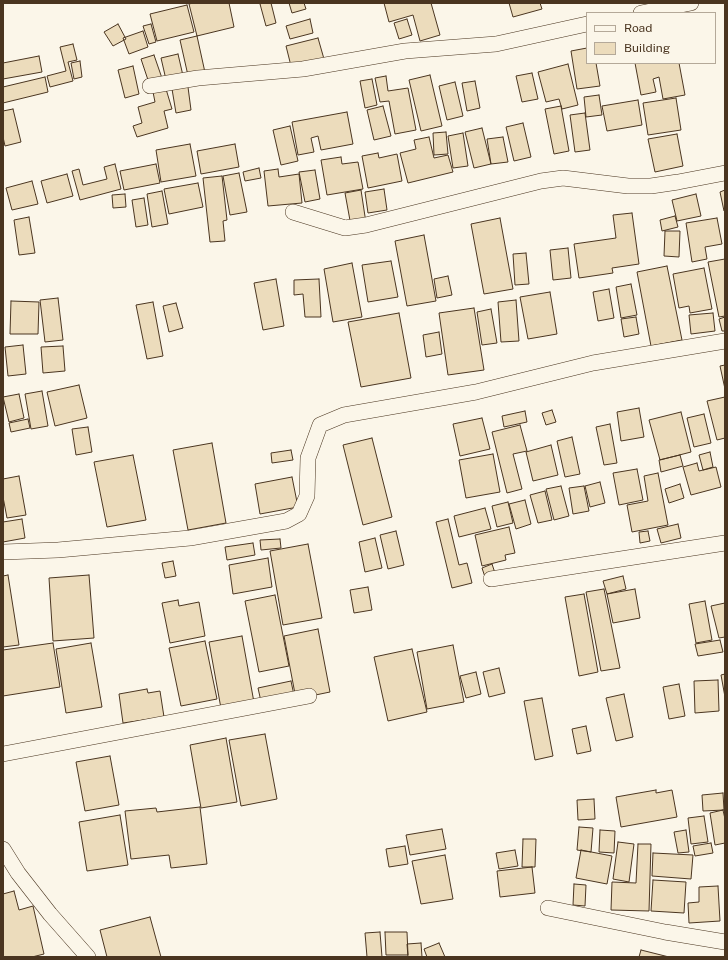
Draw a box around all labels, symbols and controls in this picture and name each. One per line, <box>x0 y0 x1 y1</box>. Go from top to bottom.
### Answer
legend <box>586 12 716 64</box>
text: Road <box>624 21 652 35</box>
text: Building <box>624 41 670 55</box>

